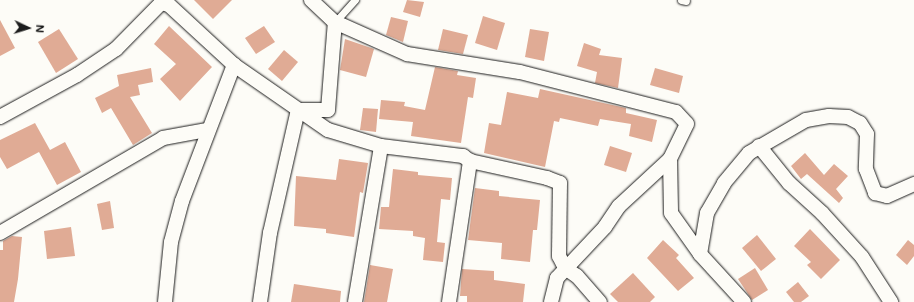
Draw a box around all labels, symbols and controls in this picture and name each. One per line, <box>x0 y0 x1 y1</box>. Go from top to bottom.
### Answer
north arrow <box>8 8 48 48</box>
text: N <box>33 24 48 34</box>

